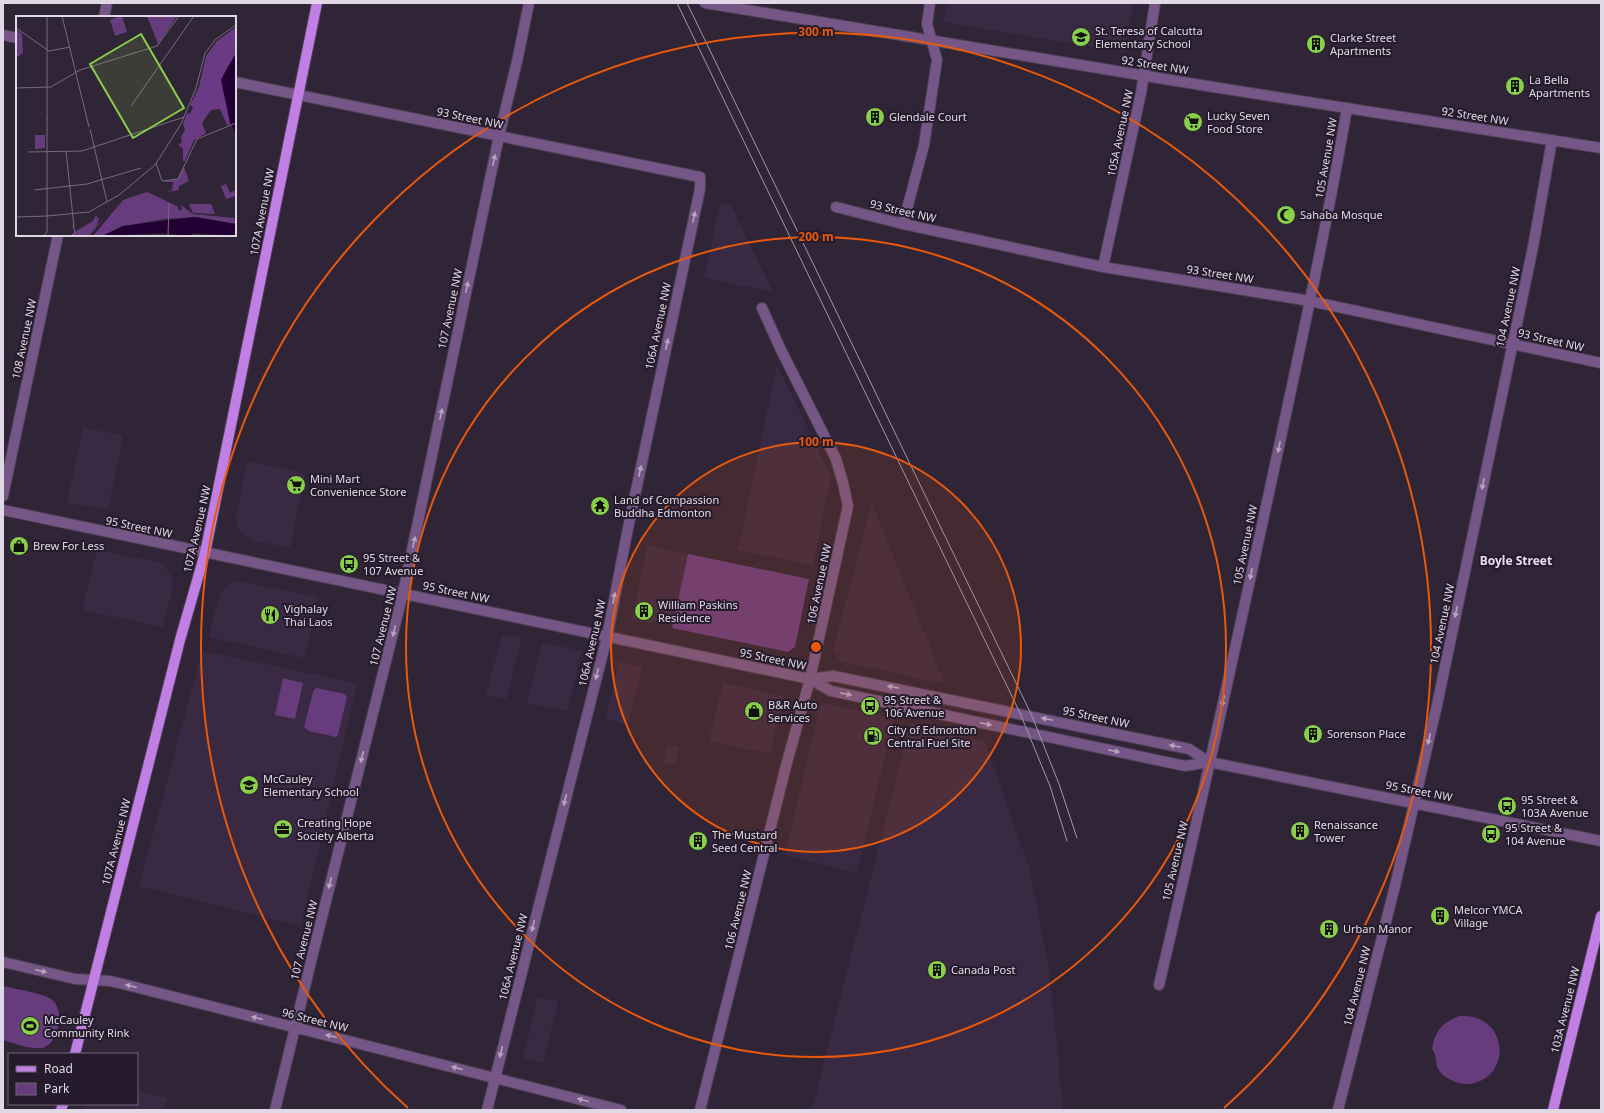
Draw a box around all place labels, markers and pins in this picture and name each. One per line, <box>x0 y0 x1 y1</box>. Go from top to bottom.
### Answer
place label: St. Teresa of Calcutta Elementary School <box>1095 23 1203 51</box>
school or university icon: St. Teresa of Calcutta Elementary School <box>1070 26 1092 48</box>
place label: Clarke Street Apartments <box>1330 30 1396 58</box>
building icon: Clarke Street Apartments <box>1305 33 1327 55</box>
place label: La Bella Apartments <box>1529 72 1590 100</box>
building icon: La Bella Apartments <box>1504 75 1526 97</box>
building icon: Glendale Court <box>864 106 886 128</box>
place label: Lucky Seven Food Store <box>1207 108 1270 136</box>
place label: Glendale Court <box>889 109 967 124</box>
supermarket icon: Lucky Seven Food Store <box>1182 111 1204 133</box>
mosque icon: Sahaba Mosque <box>1275 204 1297 226</box>
place label: Sahaba Mosque <box>1300 207 1383 222</box>
place label: Mini Mart Convenience Store <box>310 471 406 499</box>
supermarket icon: Mini Mart Convenience Store <box>285 474 307 496</box>
place label: Land of Compassion Buddha Edmonton <box>614 492 719 520</box>
temple icon: Land of Compassion Buddha Edmonton <box>589 495 611 517</box>
shop icon: Brew For Less <box>8 535 30 557</box>
place label: Brew For Less <box>33 538 104 553</box>
place label: 95 Street & 107 Avenue <box>363 550 423 578</box>
bus stop icon: 95 Street & 107 Avenue <box>338 553 360 575</box>
place label: William Paskins Residence <box>658 597 738 625</box>
building icon: William Paskins Residence <box>633 600 655 622</box>
place label: Vighalay Thai Laos <box>284 601 333 629</box>
restaurant icon: Vighalay Thai Laos <box>259 604 281 626</box>
centre of rings <box>809 640 823 654</box>
place label: 95 Street & 106 Avenue <box>884 692 944 720</box>
bus stop icon: 95 Street & 106 Avenue <box>859 695 881 717</box>
place label: B&R Auto Services <box>768 697 818 725</box>
shop icon: B&R Auto Services <box>743 700 765 722</box>
place label: City of Edmonton Central Fuel Site <box>887 722 977 750</box>
building icon: Sorenson Place <box>1302 723 1324 745</box>
fuel station icon: City of Edmonton Central Fuel Site <box>862 725 884 747</box>
place label: Sorenson Place <box>1327 726 1406 741</box>
place label: McCauley Elementary School <box>263 771 359 799</box>
school or university icon: McCauley Elementary School <box>238 774 260 796</box>
place label: 95 Street & 103A Avenue <box>1521 792 1588 820</box>
bus stop icon: 95 Street & 103A Avenue <box>1496 795 1518 817</box>
place label: Creating Hope Society Alberta <box>297 815 374 843</box>
place label: Renaissance Tower <box>1314 817 1378 845</box>
office icon: Creating Hope Society Alberta <box>272 818 294 840</box>
building icon: Renaissance Tower <box>1289 820 1311 842</box>
place label: 95 Street & 104 Avenue <box>1505 820 1565 848</box>
bus stop icon: 95 Street & 104 Avenue <box>1480 823 1502 845</box>
place label: The Mustard Seed Central <box>712 827 777 855</box>
building icon: The Mustard Seed Central <box>687 830 709 852</box>
place label: Melcor YMCA Village <box>1454 902 1524 930</box>
building icon: Melcor YMCA Village <box>1429 905 1451 927</box>
building icon: Urban Manor <box>1318 918 1340 940</box>
place label: Urban Manor <box>1343 921 1413 936</box>
building icon: Canada Post <box>926 959 948 981</box>
place label: Canada Post <box>951 962 1015 977</box>
place label: McCauley Community Rink <box>44 1012 130 1040</box>
sports icon: McCauley Community Rink <box>19 1015 41 1037</box>

